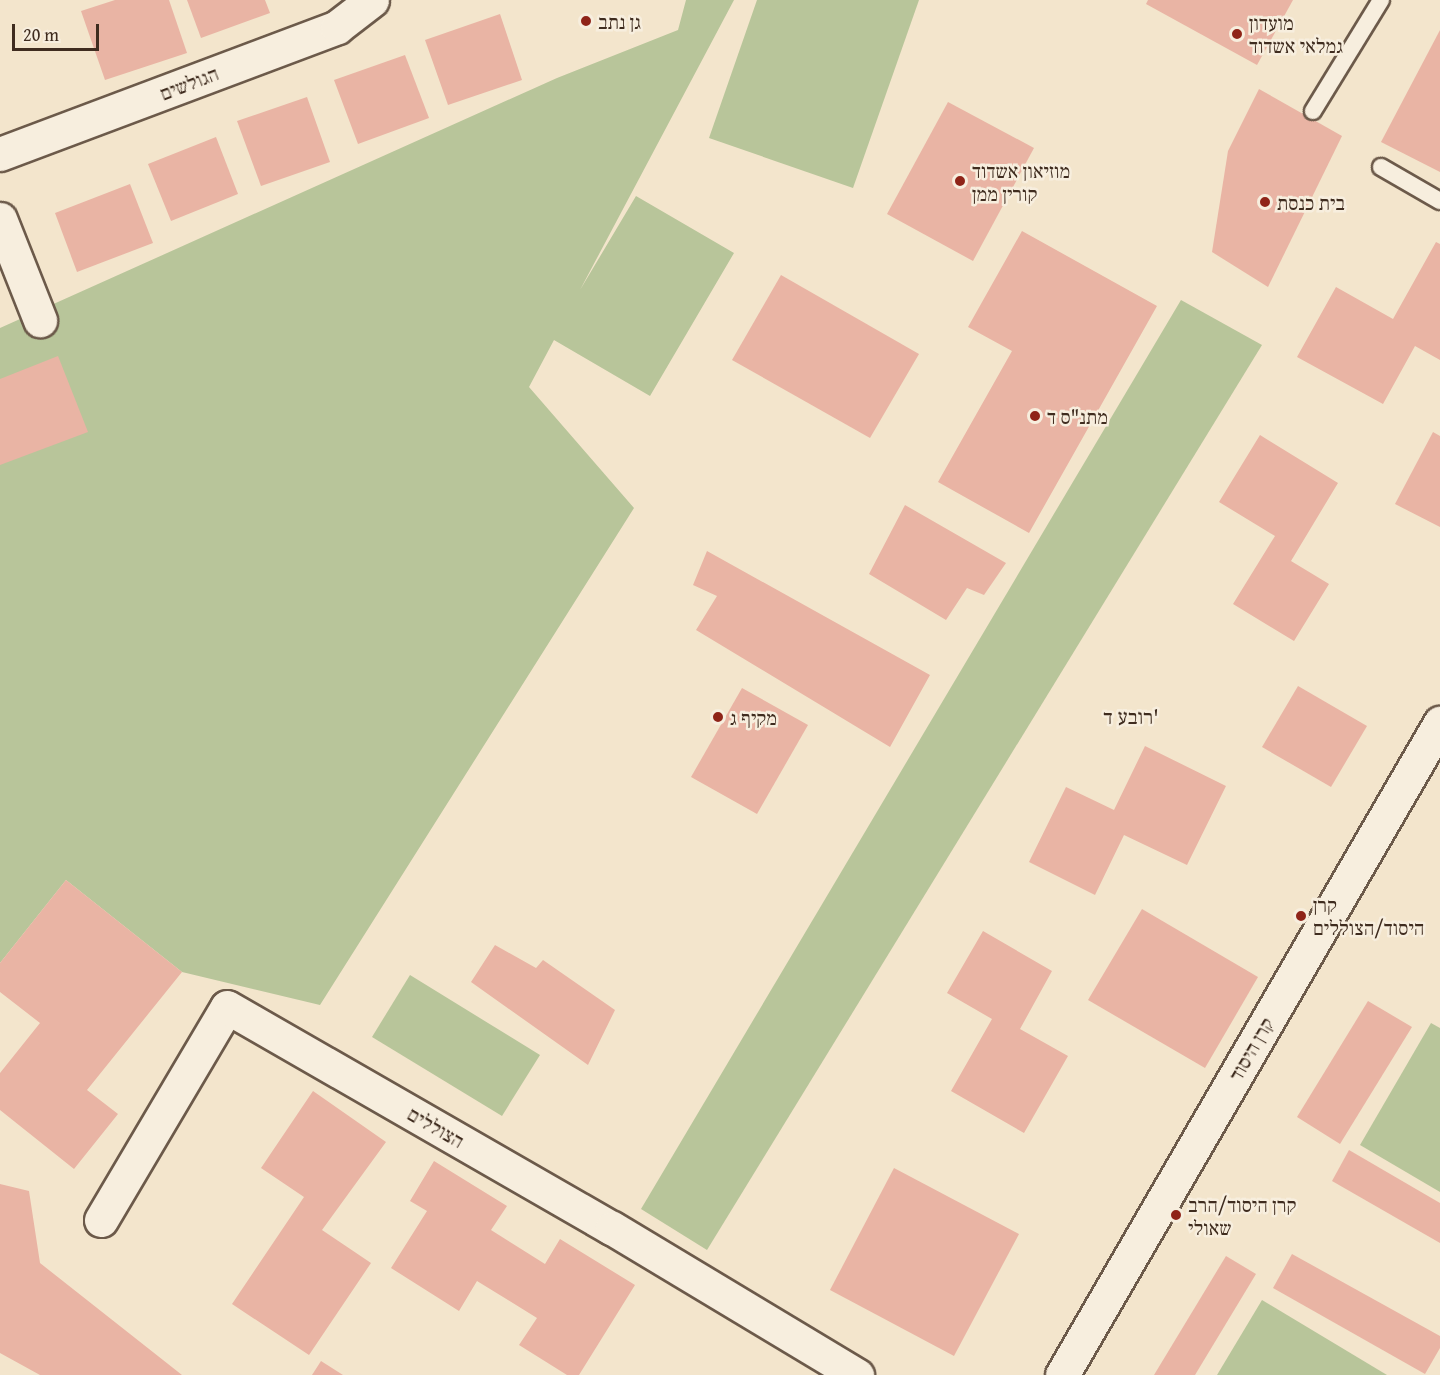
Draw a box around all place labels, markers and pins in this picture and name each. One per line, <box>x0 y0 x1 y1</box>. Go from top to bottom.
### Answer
place label: גן נתב <box>598 9 641 33</box>
place label: מועדון גמלאי אשדוד <box>1249 11 1343 58</box>
marker: גן נתב <box>579 14 593 28</box>
marker: מועדון גמלאי אשדוד <box>1230 27 1244 41</box>
place label: מוזיאון אשדוד קורין ממן <box>972 158 1070 205</box>
marker: מוזיאון אשדוד קורין ממן <box>953 174 967 188</box>
place label: בית כנסת <box>1277 190 1345 214</box>
marker: בית כנסת <box>1258 195 1272 209</box>
place label: מתנ"ס ד <box>1047 404 1108 428</box>
marker: מתנ"ס ד <box>1028 409 1042 423</box>
place label: מקיף ג <box>730 705 777 729</box>
marker: מקיף ג <box>711 710 725 724</box>
place label: קרן היסוד/הצוללים <box>1313 892 1424 939</box>
marker: קרן היסוד/הצוללים <box>1294 909 1308 923</box>
place label: קרן היסוד/הרב שאולי <box>1188 1192 1296 1239</box>
marker: קרן היסוד/הרב שאולי <box>1169 1208 1183 1222</box>

